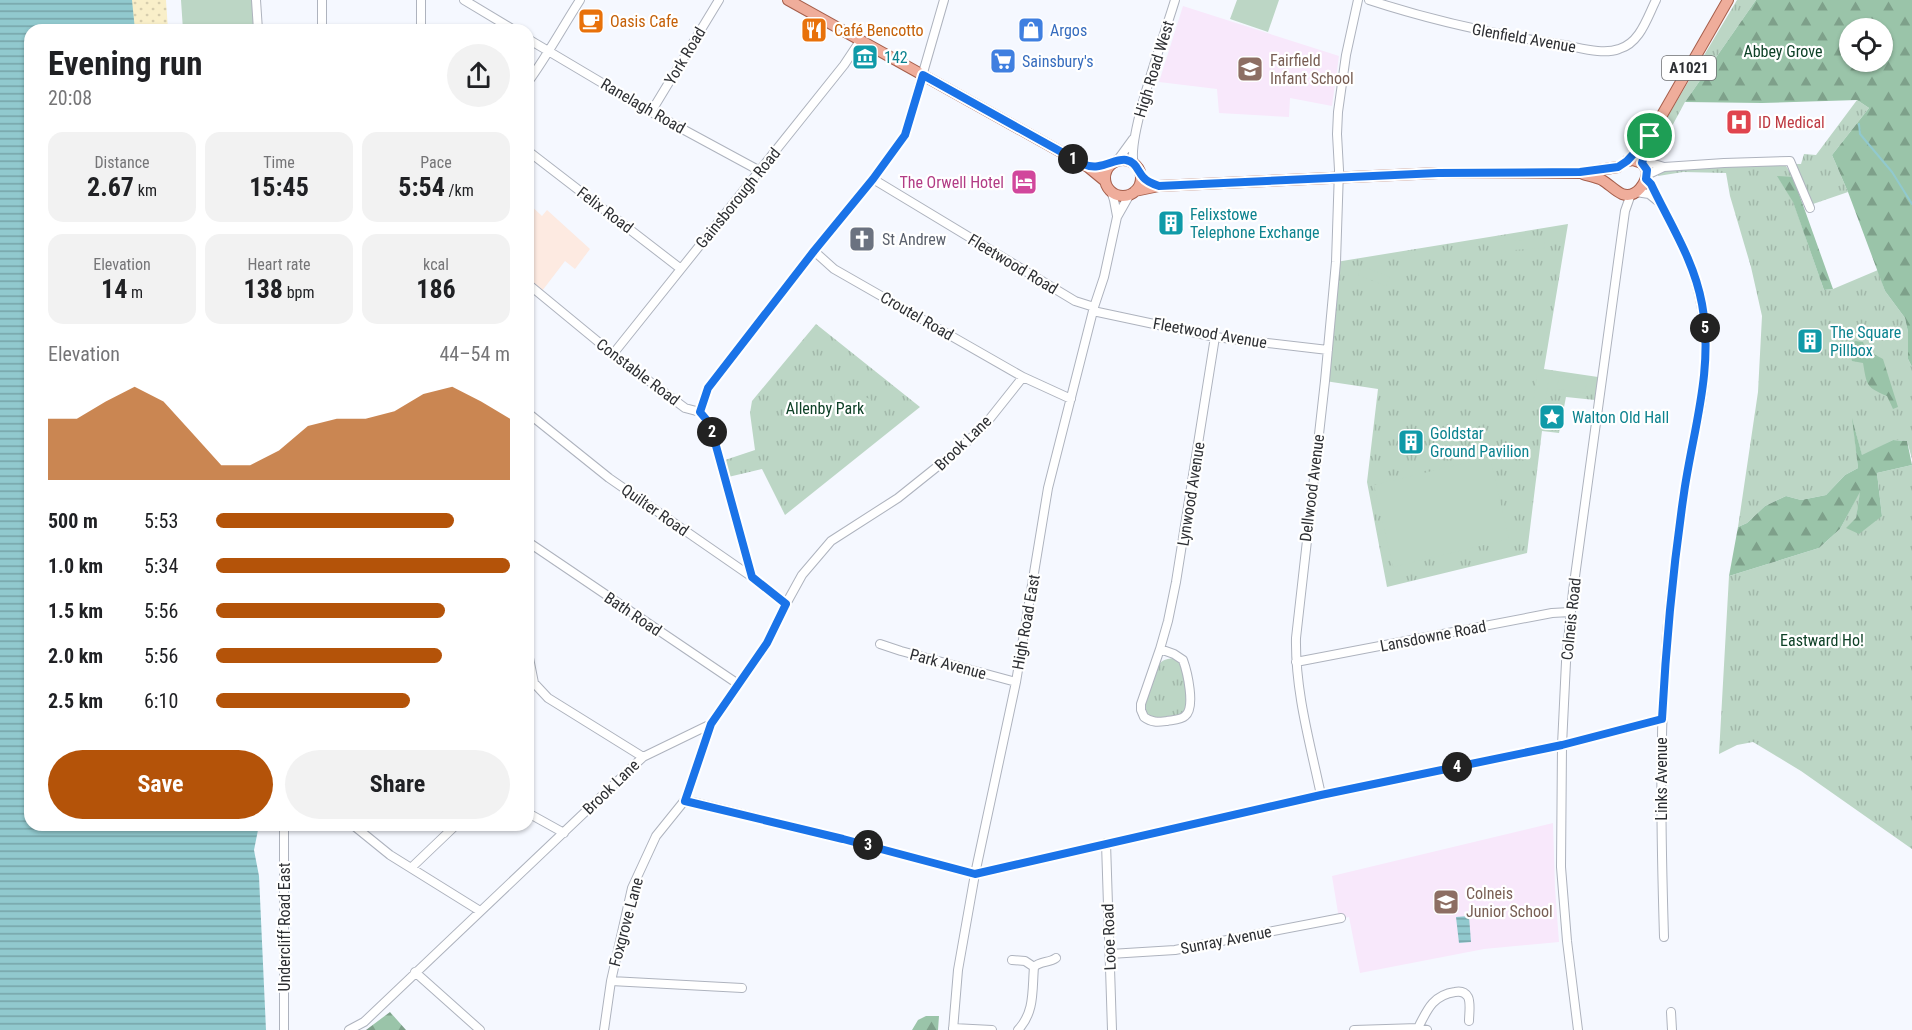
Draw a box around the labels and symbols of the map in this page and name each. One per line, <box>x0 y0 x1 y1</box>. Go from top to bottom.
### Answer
cafe icon: Oasis Cafe <box>576 6 606 36</box>
place label: Oasis Cafe <box>610 12 678 31</box>
restaurant icon: Café Bencotto <box>799 15 829 45</box>
shop icon: Argos <box>1016 15 1046 45</box>
street label: High Road West <box>1130 18 1178 120</box>
street label: Glenfield Avenue <box>1471 20 1577 56</box>
place label: Café Bencotto <box>834 21 924 40</box>
place label: Argos <box>1050 21 1087 40</box>
street label: York Road <box>660 24 710 88</box>
museum icon: 142 <box>850 42 880 72</box>
park label: Abbey Grove <box>1743 42 1823 61</box>
supermarket icon: Sainsbury's <box>988 46 1018 76</box>
place label: 142 <box>884 48 908 67</box>
place label: Fairfield Infant School <box>1270 51 1354 88</box>
place label: Sainsbury's <box>1022 52 1094 71</box>
school or university icon: Fairfield Infant School <box>1235 54 1265 84</box>
road number: A1021 <box>1662 56 1716 80</box>
street label: Ranelagh Road <box>597 74 689 138</box>
hospital icon: ID Medical <box>1724 107 1754 137</box>
pin <box>1624 110 1675 161</box>
place label: ID Medical <box>1758 113 1825 132</box>
street label: Gainsborough Road <box>692 144 784 252</box>
pin: 1 <box>1058 144 1088 174</box>
hotel icon: The Orwell Hotel <box>1009 167 1039 197</box>
place label: The Orwell Hotel <box>899 173 1004 192</box>
street label: Felix Road <box>573 183 637 237</box>
place label: Felixstowe Telephone Exchange <box>1190 205 1320 242</box>
building icon: Felixstowe Telephone Exchange <box>1156 208 1186 238</box>
church icon: St Andrew <box>847 224 877 254</box>
place label: St Andrew <box>882 230 946 249</box>
street label: Fleetwood Road <box>965 230 1061 298</box>
street label: Croutel Road <box>877 287 957 345</box>
pin: 5 <box>1690 313 1720 343</box>
street label: Fleetwood Avenue <box>1152 314 1268 352</box>
place label: The Square Pillbox <box>1830 323 1901 360</box>
building icon: The Square Pillbox <box>1795 326 1825 356</box>
street label: Constable Road <box>593 335 683 409</box>
park label: Allenby Park <box>786 399 865 418</box>
place icon: Walton Old Hall <box>1537 402 1567 432</box>
place label: Walton Old Hall <box>1572 408 1669 427</box>
street label: Brook Lane <box>931 412 995 474</box>
pin: 2 <box>697 417 727 447</box>
place label: Goldstar Ground Pavilion <box>1430 424 1529 461</box>
building icon: Goldstar Ground Pavilion <box>1396 427 1426 457</box>
street label: Dellwood Avenue <box>1296 433 1328 543</box>
street label: Lynwood Avenue <box>1173 441 1209 547</box>
street label: Quilter Road <box>618 480 692 540</box>
street label: High Road East <box>1008 573 1044 671</box>
street label: Colneis Road <box>1557 577 1585 661</box>
street label: Bath Road <box>601 588 665 640</box>
street label: Lansdowne Road <box>1378 616 1488 656</box>
park label: Eastward Ho! <box>1780 631 1864 650</box>
street label: Park Avenue <box>908 645 988 683</box>
street label: Links Avenue <box>1652 737 1671 821</box>
pin: 4 <box>1442 752 1472 782</box>
street label: Brook Lane <box>579 756 643 818</box>
pin: 3 <box>853 830 883 860</box>
street label: Undercliff Road East <box>275 862 294 991</box>
street label: Foxgrove Lane <box>605 875 647 969</box>
place label: Colneis Junior School <box>1466 884 1553 921</box>
school or university icon: Colneis Junior School <box>1431 887 1461 917</box>
street label: Looe Road <box>1098 903 1120 971</box>
street label: Sunray Avenue <box>1179 922 1273 958</box>

